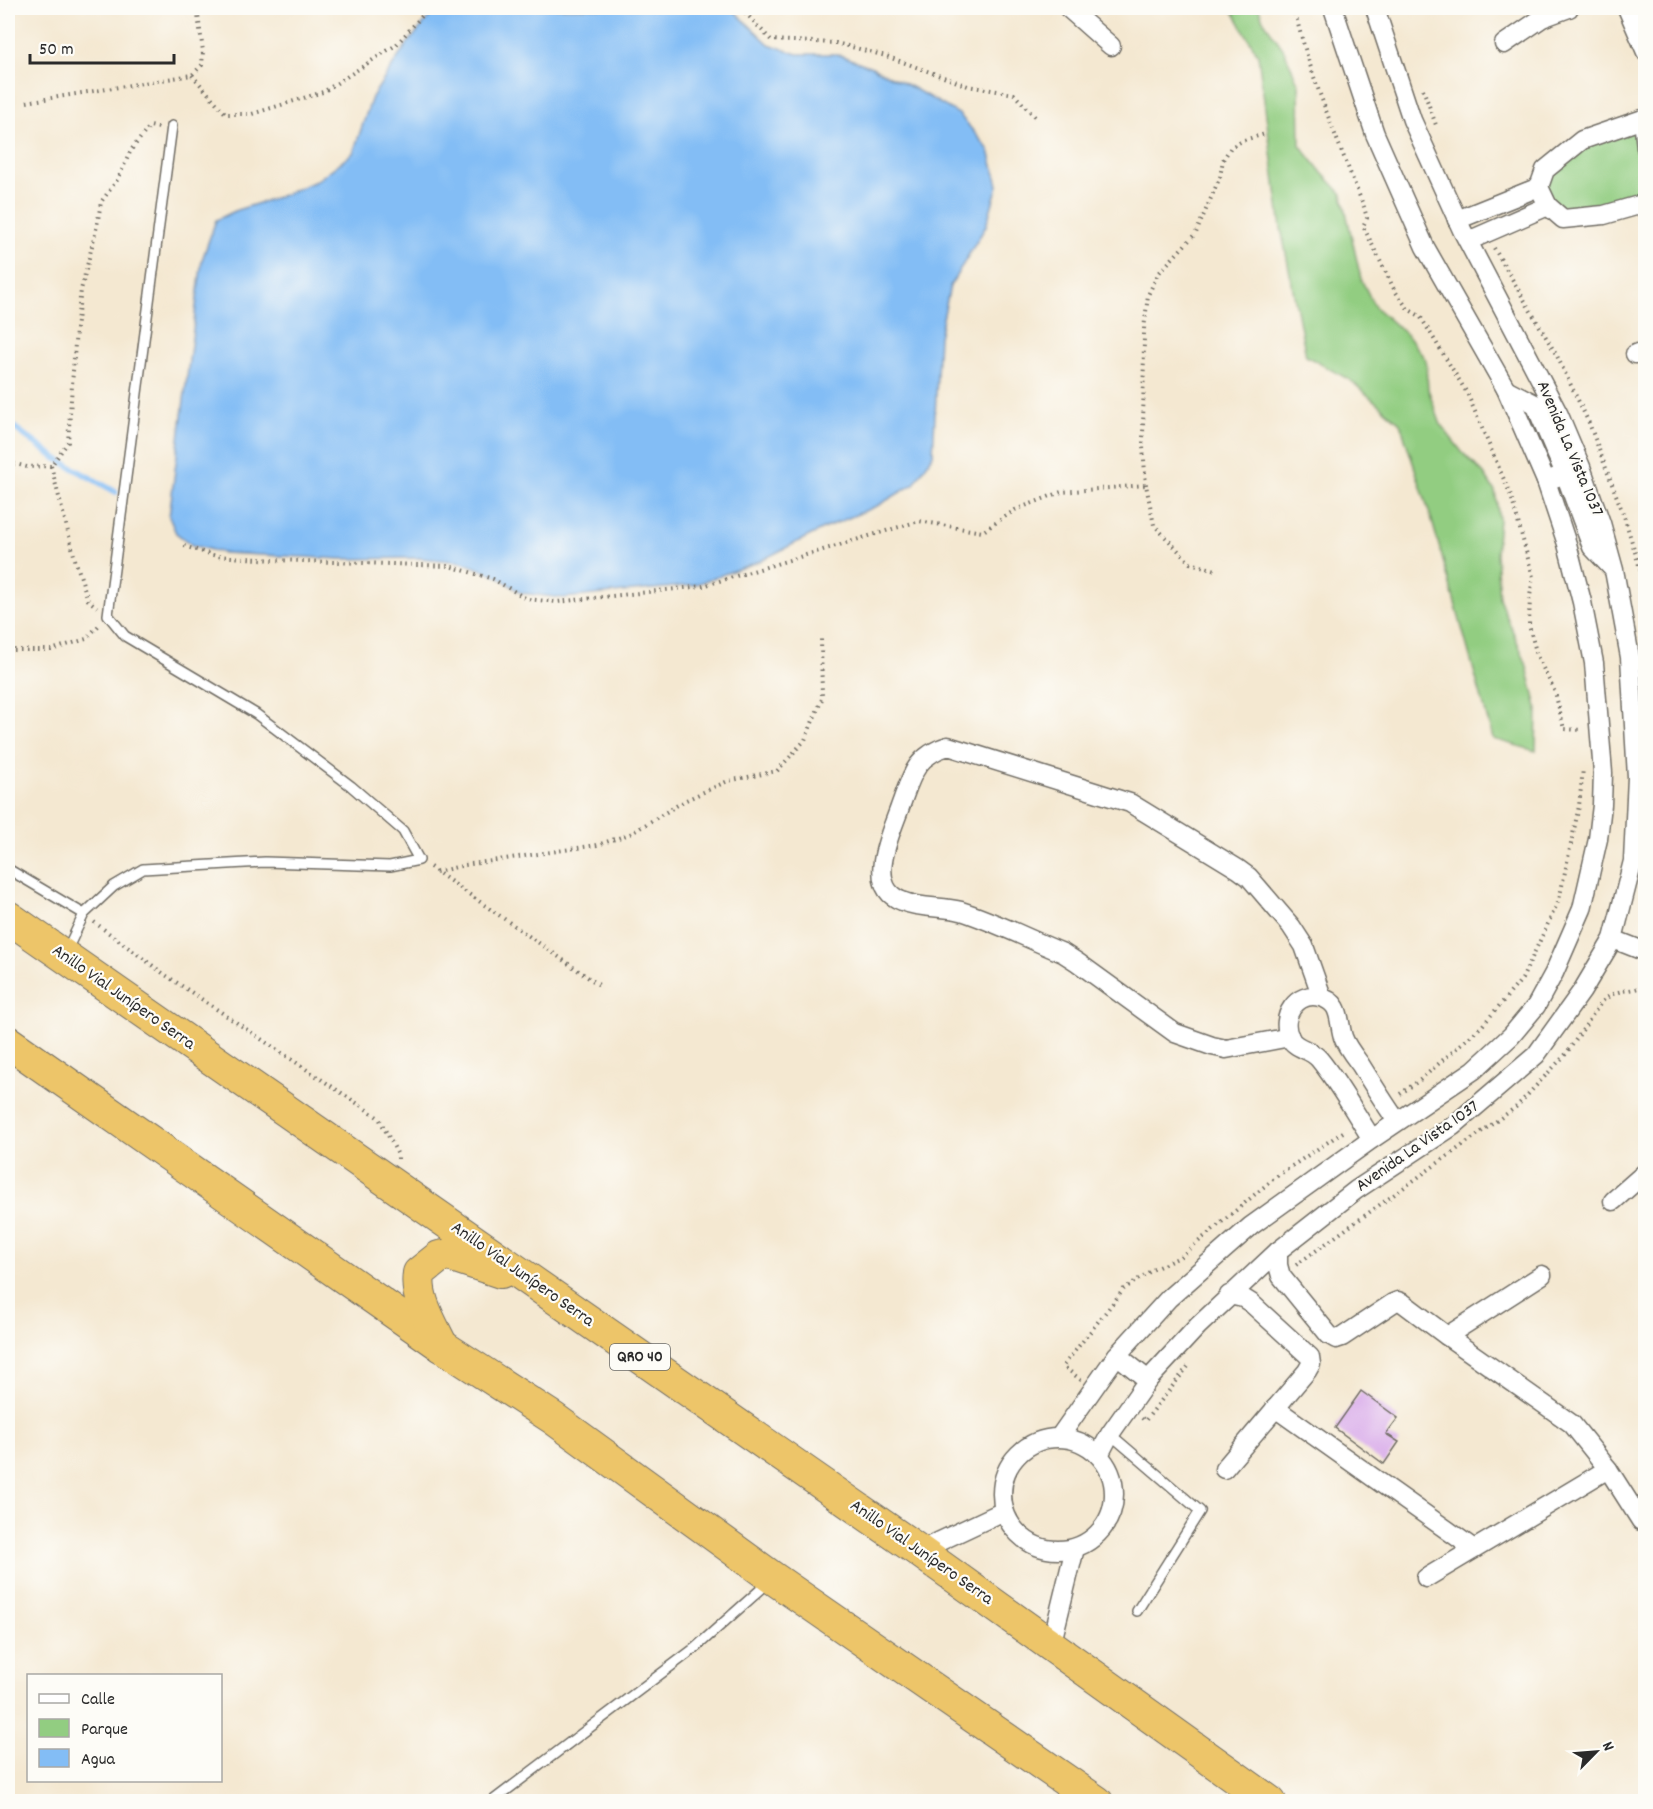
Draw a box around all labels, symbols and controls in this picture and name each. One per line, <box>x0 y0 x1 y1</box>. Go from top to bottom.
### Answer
scale bar <box>30 27 174 65</box>
text: 50 m <box>39 38 74 63</box>
street label: Avenida La Vista 1037 <box>1529 377 1609 521</box>
street label: Anillo Vial Junípero Serra <box>46 939 200 1057</box>
street label: Avenida La Vista 1037 <box>1351 1095 1485 1199</box>
street label: Anillo Vial Junípero Serra <box>445 1216 599 1334</box>
road number: QRO 40 <box>610 1344 670 1370</box>
street label: Anillo Vial Junípero Serra <box>844 1494 998 1612</box>
legend <box>27 1674 222 1782</box>
text: Calle <box>81 1688 115 1713</box>
text: Parque <box>81 1718 128 1743</box>
north arrow <box>1566 1722 1626 1782</box>
text: N <box>1595 1738 1619 1755</box>
text: Agua <box>81 1748 115 1773</box>

